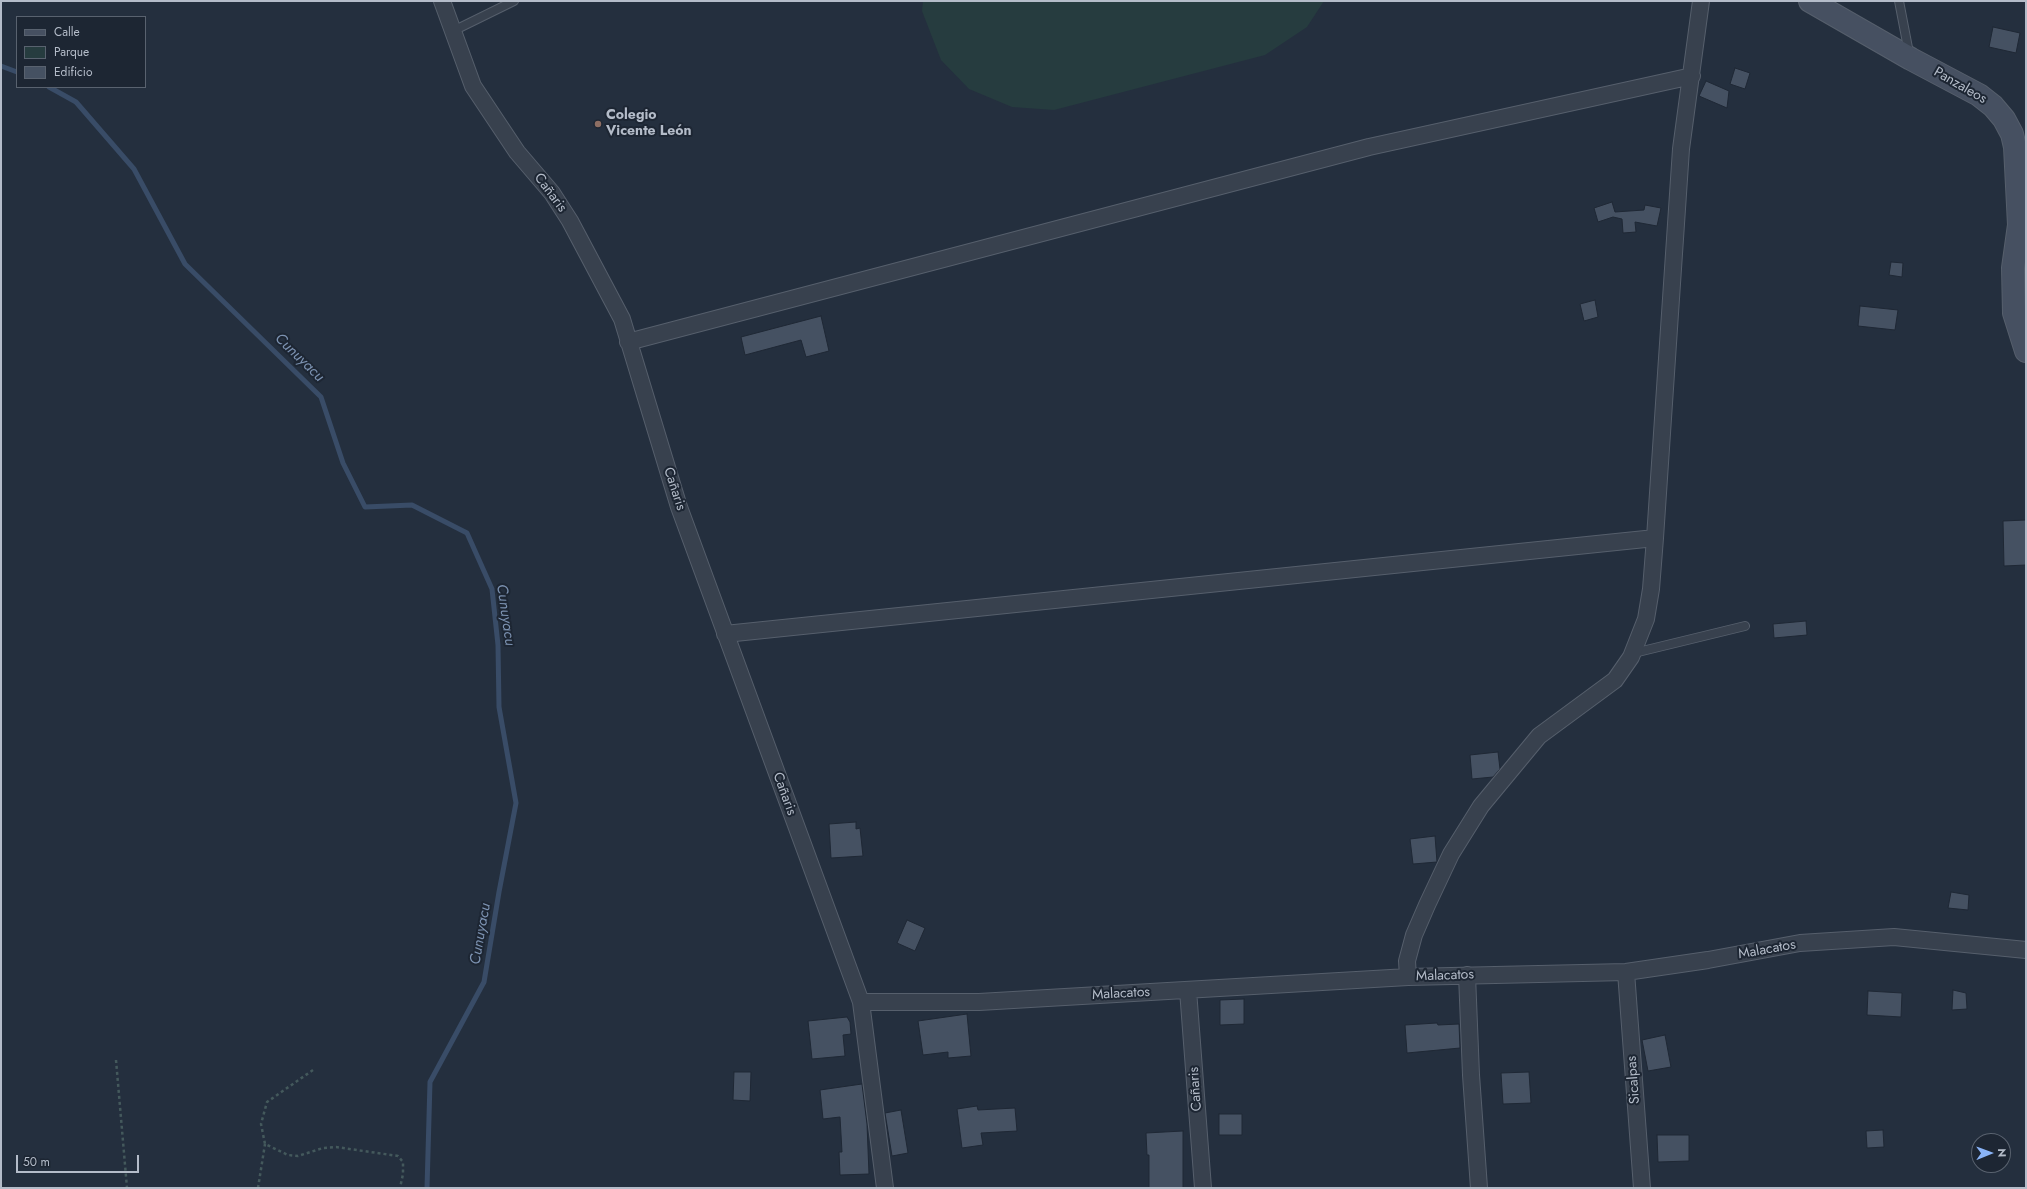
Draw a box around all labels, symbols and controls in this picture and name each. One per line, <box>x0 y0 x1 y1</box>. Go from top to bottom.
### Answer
legend <box>16 16 146 88</box>
text: Calle <box>54 23 80 41</box>
text: Parque <box>54 43 89 61</box>
text: Edificio <box>54 63 93 81</box>
street label: Panzaleos <box>1931 64 1989 108</box>
place label: Colegio Vicente León <box>606 108 692 140</box>
marker: Colegio Vicente León <box>593 119 603 129</box>
street label: Cañaris <box>530 170 570 216</box>
water label: Cunuyacu <box>270 330 328 386</box>
street label: Cañaris <box>659 465 689 513</box>
water label: Cunuyacu <box>492 583 518 647</box>
street label: Cañaris <box>768 770 800 818</box>
water label: Cunuyacu <box>467 902 495 966</box>
street label: Malacatos <box>1737 937 1797 963</box>
street label: Malacatos <box>1416 967 1474 985</box>
street label: Malacatos <box>1092 984 1150 1004</box>
street label: Sicalpas <box>1624 1055 1644 1105</box>
street label: Cañaris <box>1186 1066 1206 1112</box>
north arrow <box>1971 1133 2011 1173</box>
scale bar <box>18 1147 141 1173</box>
text: N <box>1994 1148 2010 1157</box>
text: 50 m <box>23 1153 50 1171</box>

